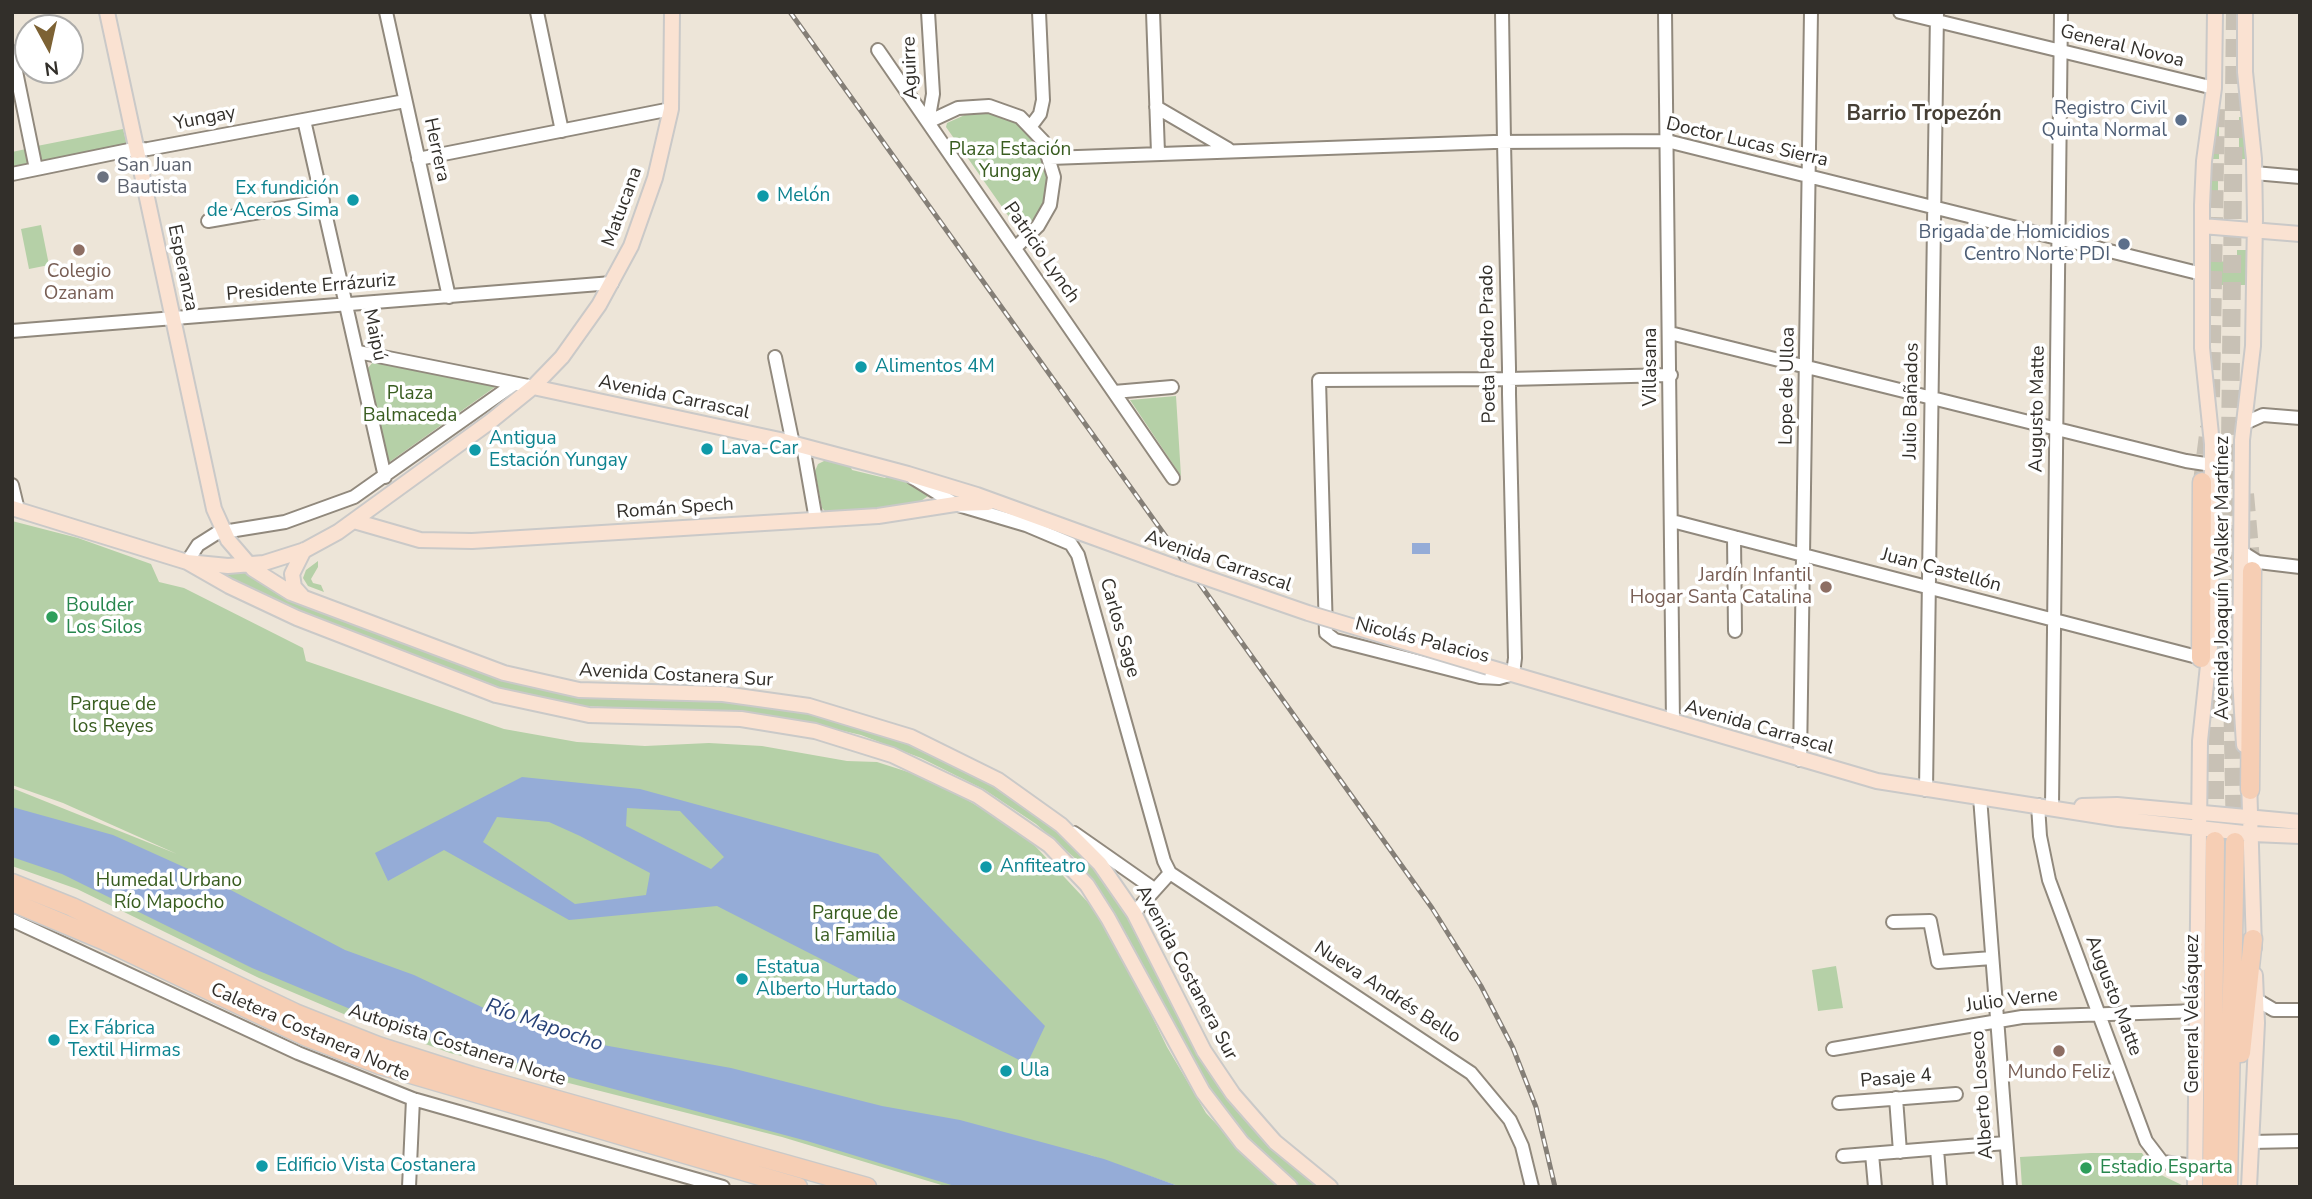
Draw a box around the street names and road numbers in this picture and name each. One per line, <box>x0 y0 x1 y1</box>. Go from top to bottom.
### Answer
street label: General Novoa <box>2058 21 2186 73</box>
street label: Aguirre <box>898 36 924 100</box>
street label: Yungay <box>172 102 238 136</box>
street label: Doctor Lucas Sierra <box>1664 113 1830 173</box>
street label: Herrera <box>418 116 454 184</box>
street label: Matucana <box>598 164 648 250</box>
street label: Patricio Lynch <box>998 198 1084 308</box>
street label: Esperanza <box>162 223 202 313</box>
street label: Poeta Pedro Prado <box>1476 264 1502 424</box>
street label: Presidente Errázuriz <box>225 269 397 307</box>
street label: Maipú <box>357 307 391 363</box>
street label: Lope de Ulloa <box>1776 327 1800 445</box>
street label: Villasana <box>1640 328 1662 406</box>
street label: Julio Bañados <box>1900 342 1924 460</box>
street label: Augusto Matte <box>2025 345 2051 473</box>
street label: Avenida Carrascal <box>596 371 752 425</box>
street label: Avenida Joaquín Walker Martínez <box>2212 436 2234 720</box>
street label: Román Spech <box>616 494 734 524</box>
street label: Avenida Carrascal <box>1141 526 1295 598</box>
street label: Juan Castellón <box>1878 544 2004 598</box>
street label: Carlos Sage <box>1094 576 1144 680</box>
street label: Nicolás Palacios <box>1352 613 1492 669</box>
street label: Avenida Costanera Sur <box>578 660 774 692</box>
street label: Avenida Carrascal <box>1682 696 1836 760</box>
street label: Avenida Costanera Sur <box>1130 882 1242 1064</box>
street label: Augusto Matte <box>2080 933 2146 1059</box>
street label: General Velásquez <box>2182 934 2204 1094</box>
street label: Nueva Andrés Bello <box>1309 937 1465 1049</box>
street label: Caletera Costanera Norte <box>207 979 413 1087</box>
street label: Julio Verne <box>1965 984 2059 1018</box>
street label: Autopista Costanera Norte <box>345 1000 569 1092</box>
street label: Alberto Loseco <box>1967 1030 1999 1160</box>
street label: Pasaje 4 <box>1859 1065 1933 1093</box>

